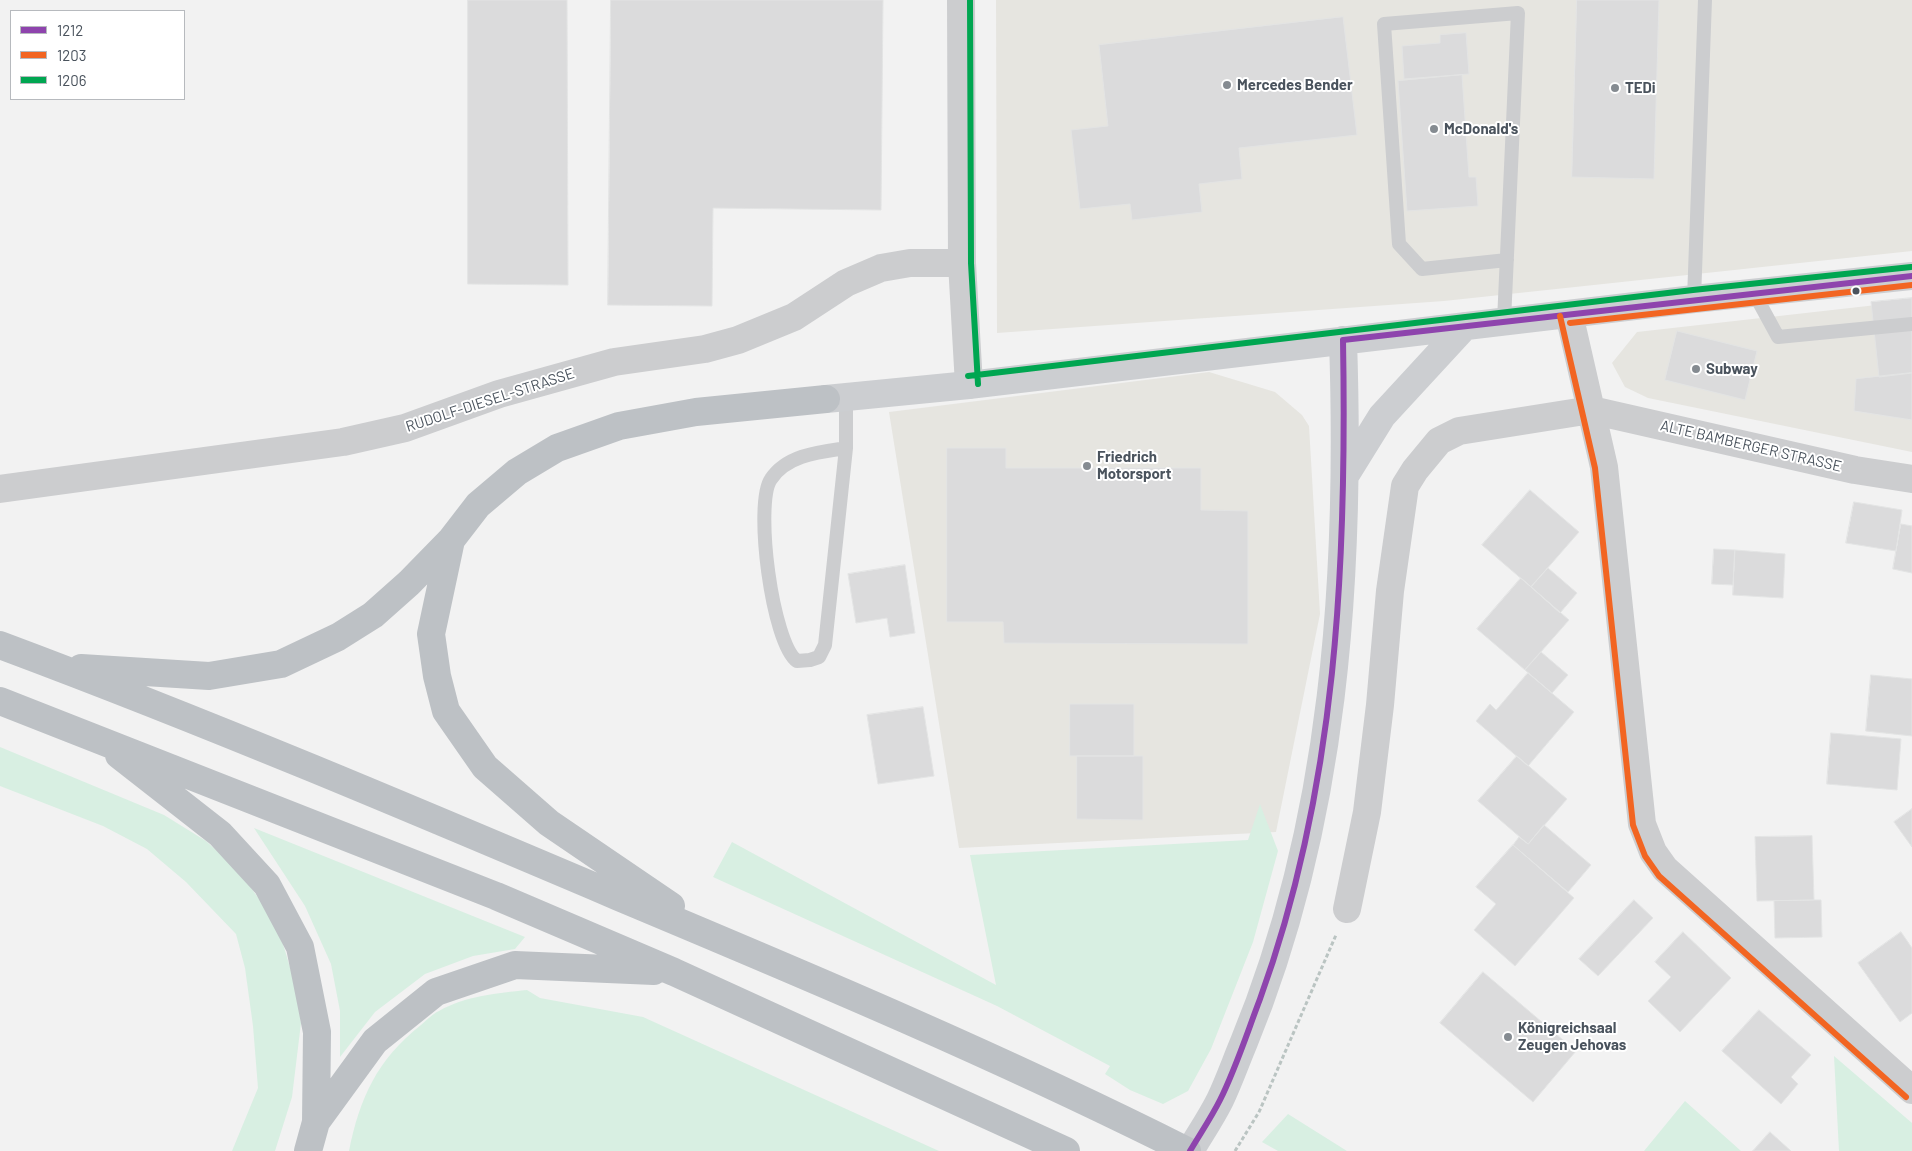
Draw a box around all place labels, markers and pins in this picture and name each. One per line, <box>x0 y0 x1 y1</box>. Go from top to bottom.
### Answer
place label: Mercedes Bender <box>1237 76 1353 94</box>
marker: Mercedes Bender <box>1221 79 1233 91</box>
place label: TEDi <box>1625 79 1656 97</box>
marker: TEDi <box>1609 82 1621 94</box>
place label: McDonald's <box>1444 120 1518 138</box>
marker: McDonald's <box>1428 123 1440 135</box>
unlabelled marker <box>1851 286 1861 296</box>
place label: Subway <box>1706 360 1758 378</box>
marker: Subway <box>1690 363 1702 375</box>
place label: Friedrich Motorsport <box>1097 448 1171 483</box>
marker: Friedrich Motorsport <box>1081 460 1093 472</box>
place label: Königreichsaal Zeugen Jehovas <box>1518 1019 1626 1054</box>
marker: Königreichsaal Zeugen Jehovas <box>1502 1031 1514 1043</box>

